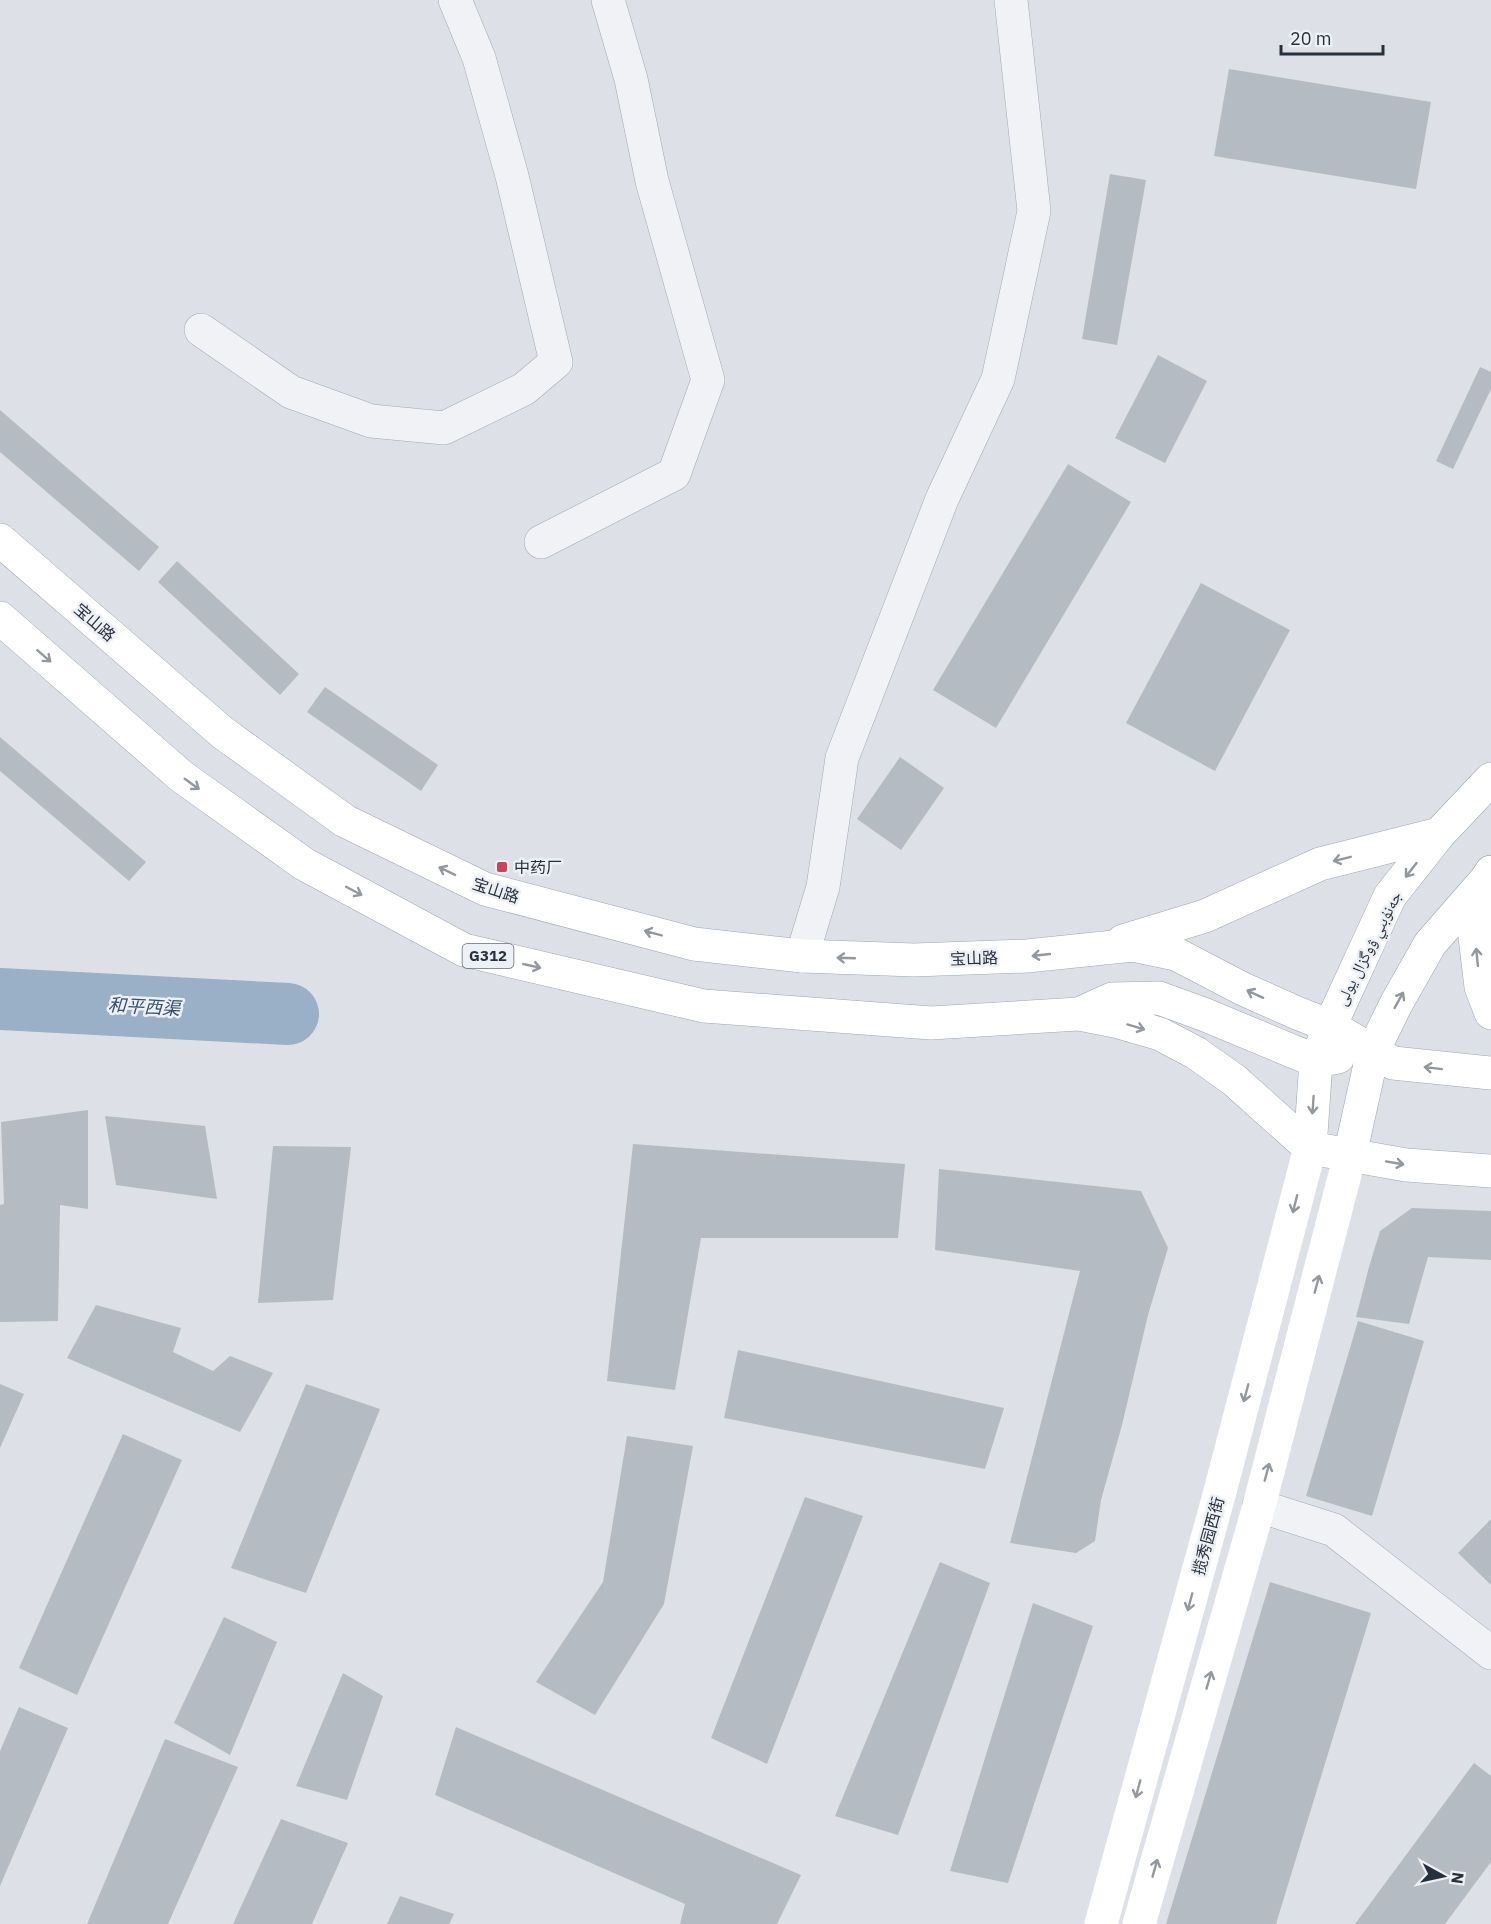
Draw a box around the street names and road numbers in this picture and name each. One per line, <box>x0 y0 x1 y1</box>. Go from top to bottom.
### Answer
street label: 宝山路 <box>70 599 120 645</box>
street label: 宝山路 <box>470 873 522 907</box>
street label: جەنۇبىي ۋوگزال يولى <box>1331 887 1408 1010</box>
road number: G312 <box>462 944 514 968</box>
street label: 宝山路 <box>950 947 998 969</box>
street label: 揽秀园西街 <box>1188 1495 1228 1577</box>

